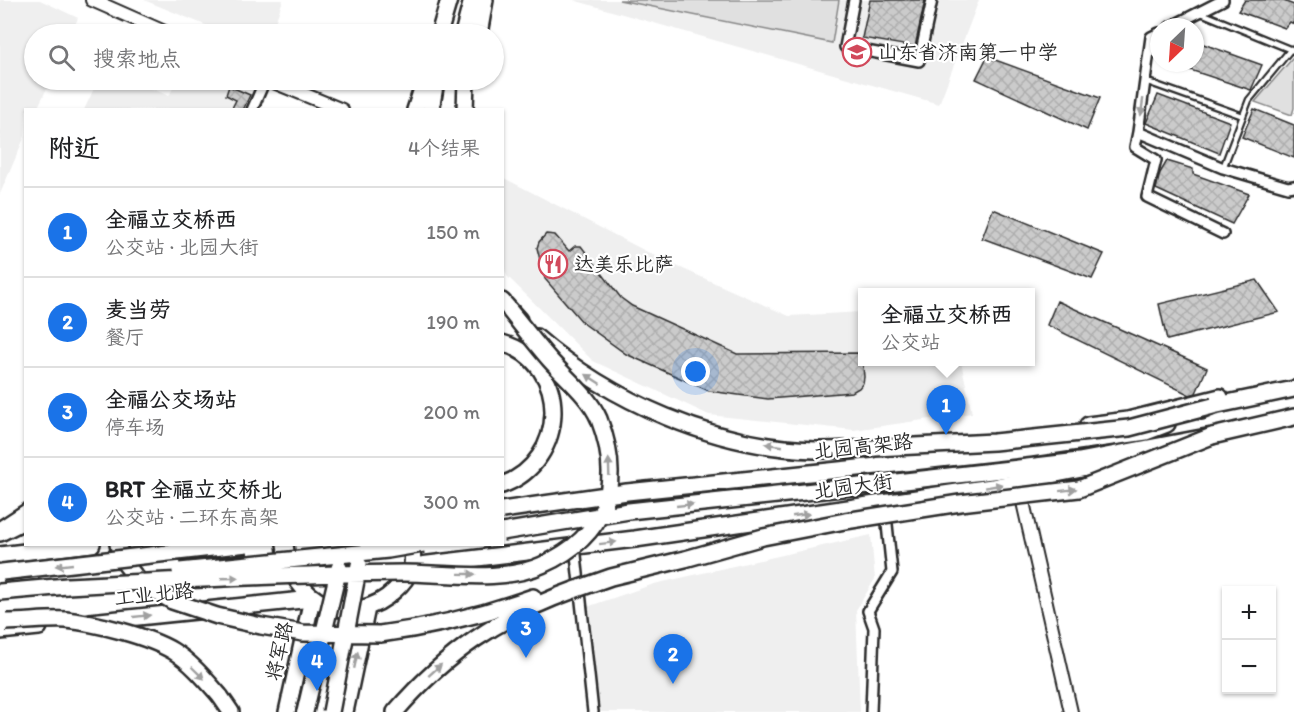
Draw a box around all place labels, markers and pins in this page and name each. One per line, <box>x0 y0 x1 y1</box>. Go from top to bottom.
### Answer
school or university icon: 山东省济南第一中学 <box>841 36 873 68</box>
place label: 山东省济南第一中学 <box>878 40 1058 64</box>
restaurant icon: 达美乐比萨 <box>537 248 569 280</box>
place label: 达美乐比萨 <box>574 252 674 276</box>
pin: 1 <box>926 386 966 435</box>
pin: 3 <box>506 608 546 658</box>
pin: 2 <box>654 634 692 684</box>
pin: 4 <box>298 642 336 691</box>

